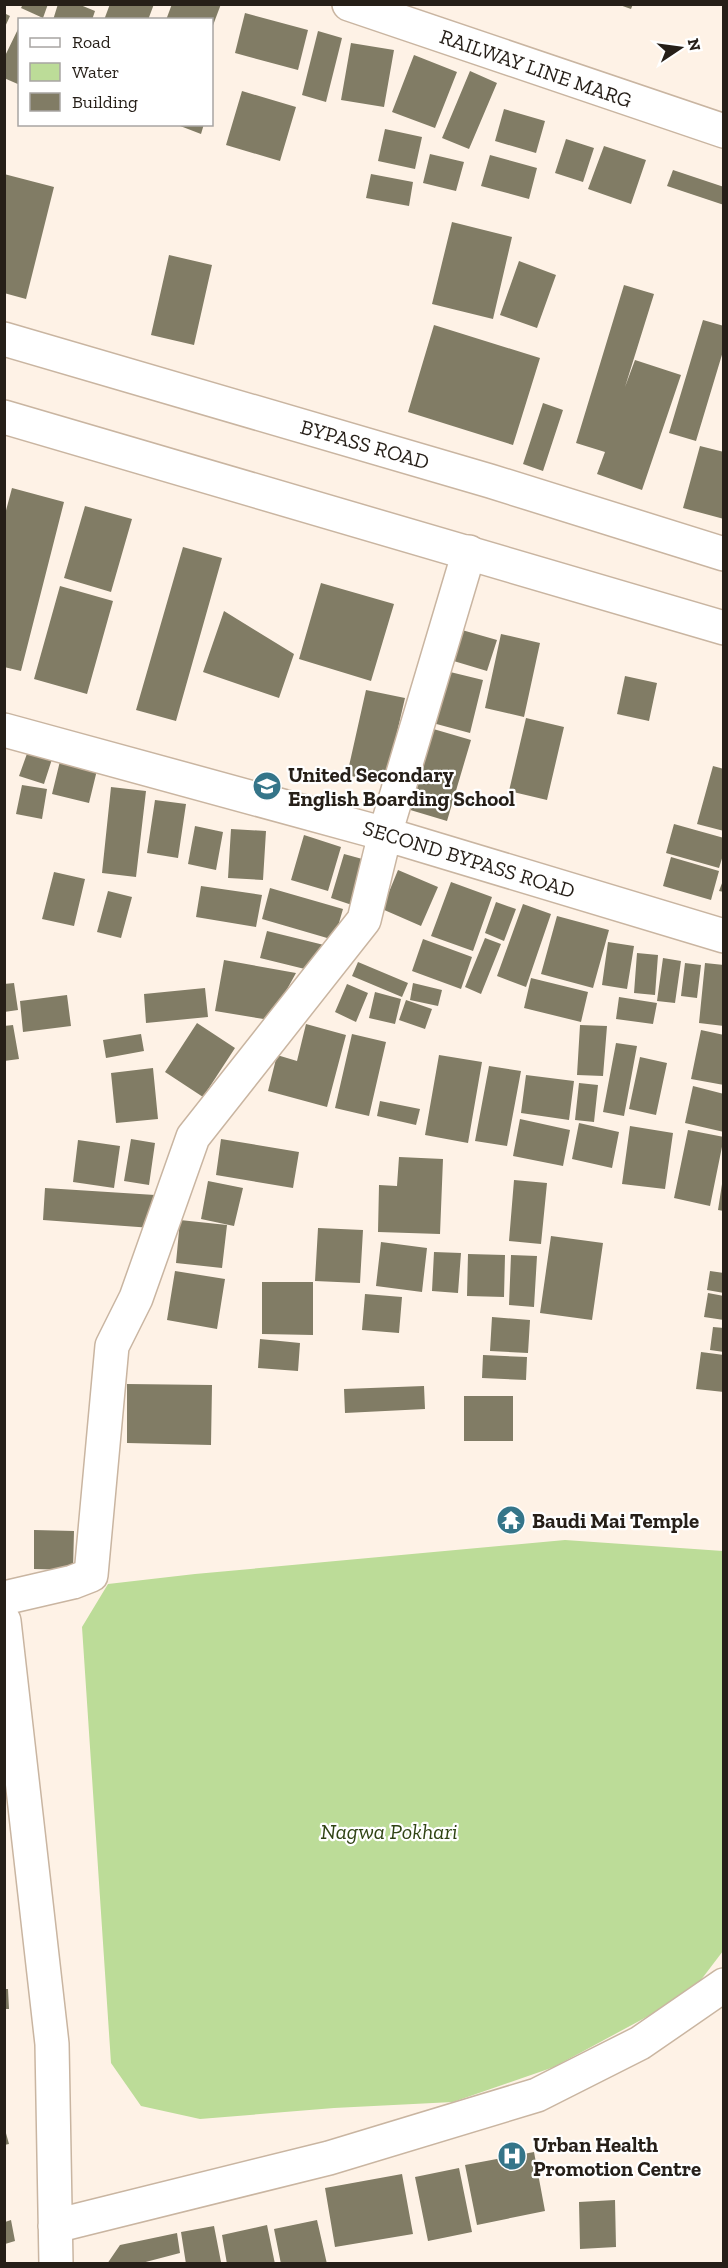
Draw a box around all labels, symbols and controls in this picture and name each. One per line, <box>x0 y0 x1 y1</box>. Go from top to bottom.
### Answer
legend <box>18 18 213 126</box>
north arrow <box>650 18 710 78</box>
street label: RAILWAY LINE MARG <box>437 23 635 113</box>
text: Road <box>72 31 111 53</box>
text: N <box>684 37 705 53</box>
text: Water <box>72 61 119 83</box>
text: Building <box>72 91 138 113</box>
street label: BYPASS ROAD <box>298 414 432 474</box>
place label: United Secondary English Boarding School <box>288 762 515 811</box>
school or university icon: United Secondary English Boarding School <box>251 770 283 802</box>
street label: SECOND BYPASS ROAD <box>360 815 578 903</box>
temple icon: Baudi Mai Temple <box>495 1504 527 1536</box>
place label: Baudi Mai Temple <box>532 1508 699 1533</box>
water label: Nagwa Pokhari <box>320 1818 458 1845</box>
place label: Urban Health Promotion Centre <box>533 2132 701 2181</box>
hospital icon: Urban Health Promotion Centre <box>496 2140 528 2172</box>

